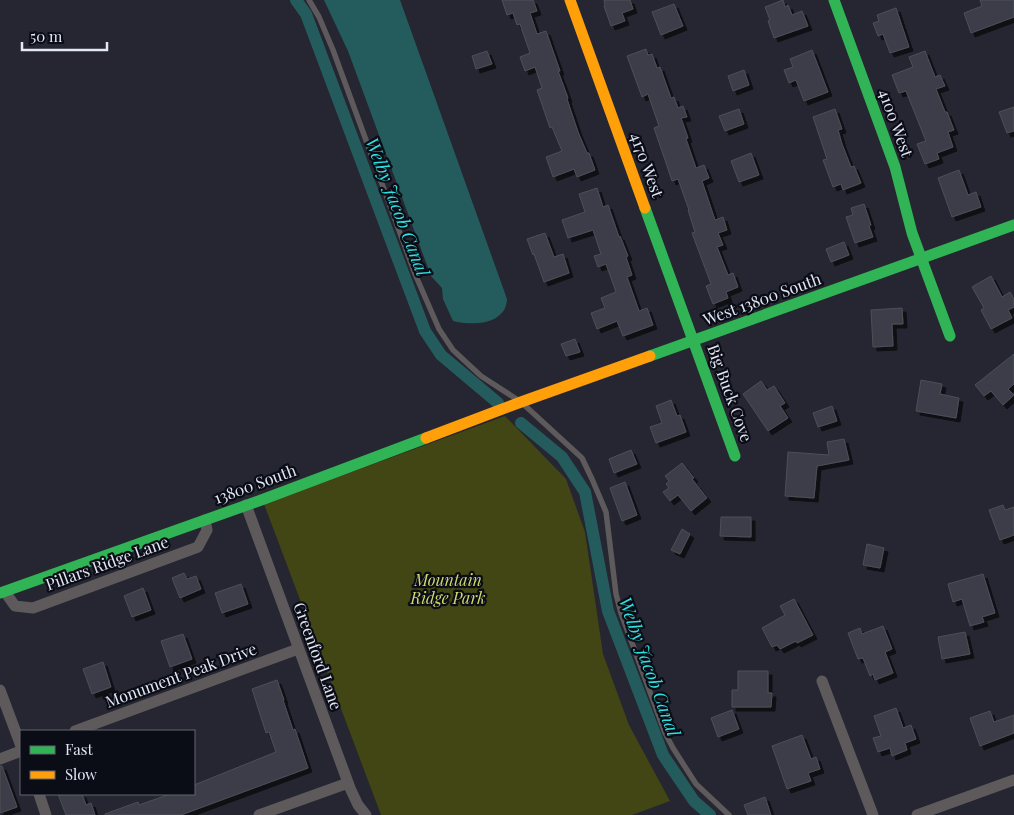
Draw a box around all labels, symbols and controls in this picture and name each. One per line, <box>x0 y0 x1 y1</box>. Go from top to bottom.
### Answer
scale bar <box>22 20 108 52</box>
text: 50 m <box>30 26 63 46</box>
street label: 4100 West <box>874 86 919 160</box>
street label: 4170 West <box>626 129 669 201</box>
water label: Welby Jacob Canal <box>360 134 436 280</box>
street label: West 13800 South <box>699 267 824 330</box>
street label: Big Buck Cove <box>703 341 758 444</box>
street label: 13800 South <box>211 459 299 508</box>
street label: Pillars Ridge Lane <box>43 531 171 594</box>
park label: Mountain Ridge Park <box>410 569 485 608</box>
water label: Welby Jacob Canal <box>614 594 687 741</box>
street label: Greenford Lane <box>289 599 348 712</box>
street label: Monument Peak Drive <box>102 637 259 712</box>
legend <box>20 730 195 795</box>
text: Fast <box>65 739 94 759</box>
text: Slow <box>65 764 97 784</box>

